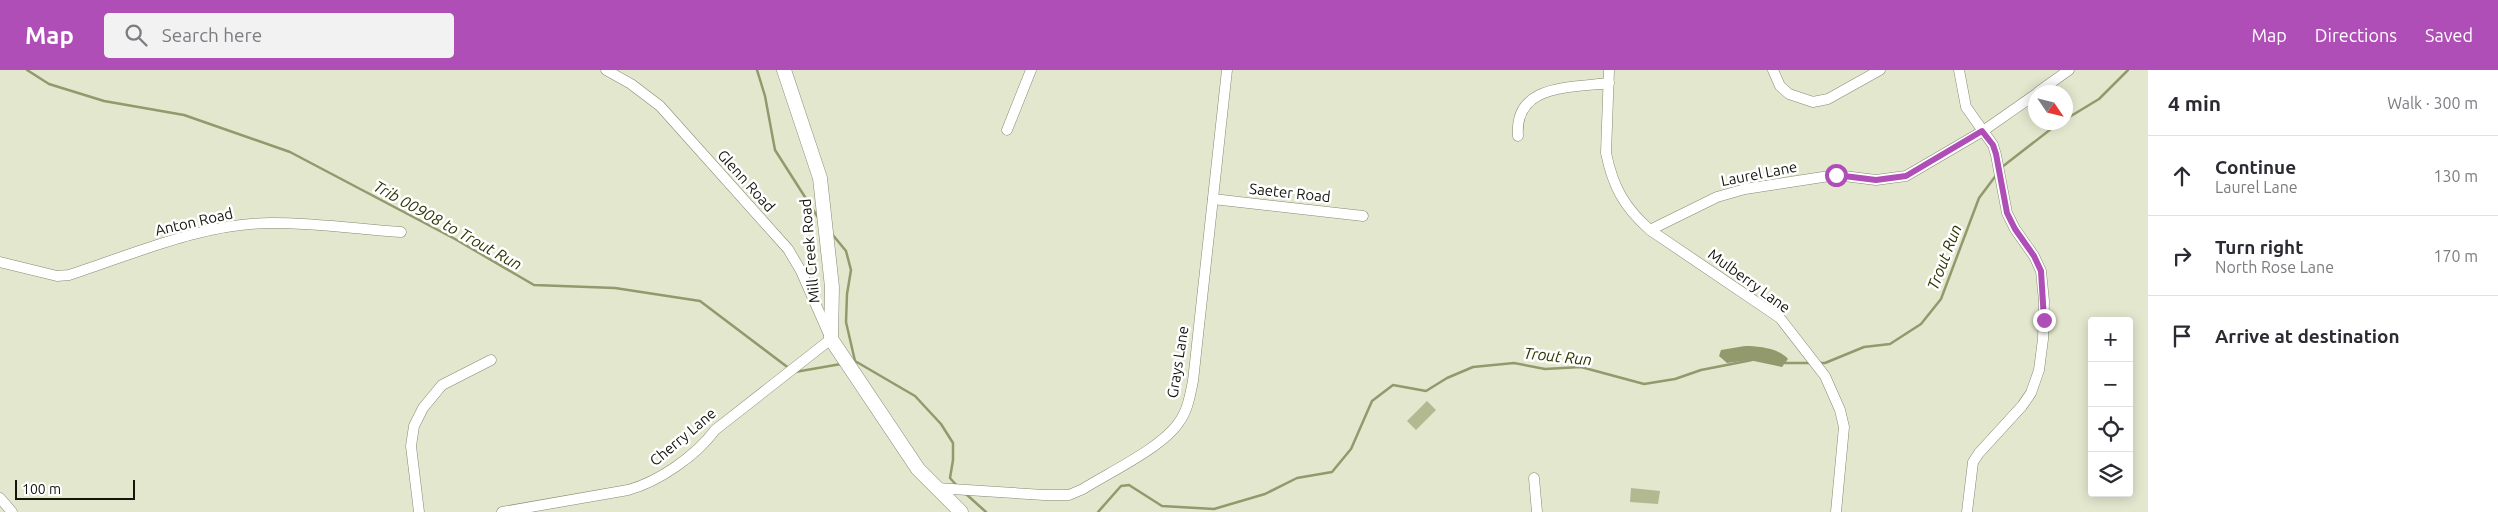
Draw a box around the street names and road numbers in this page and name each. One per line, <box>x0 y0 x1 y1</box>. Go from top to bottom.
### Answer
street label: Glenn Road <box>714 146 779 215</box>
street label: Laurel Lane <box>1719 158 1799 189</box>
street label: Saeter Road <box>1249 180 1332 205</box>
street label: Mill Creek Road <box>796 198 823 304</box>
street label: Anton Road <box>153 204 235 239</box>
street label: Mulberry Lane <box>1705 245 1794 316</box>
street label: Grays Lane <box>1163 325 1192 399</box>
street label: Cherry Lane <box>646 404 719 469</box>

